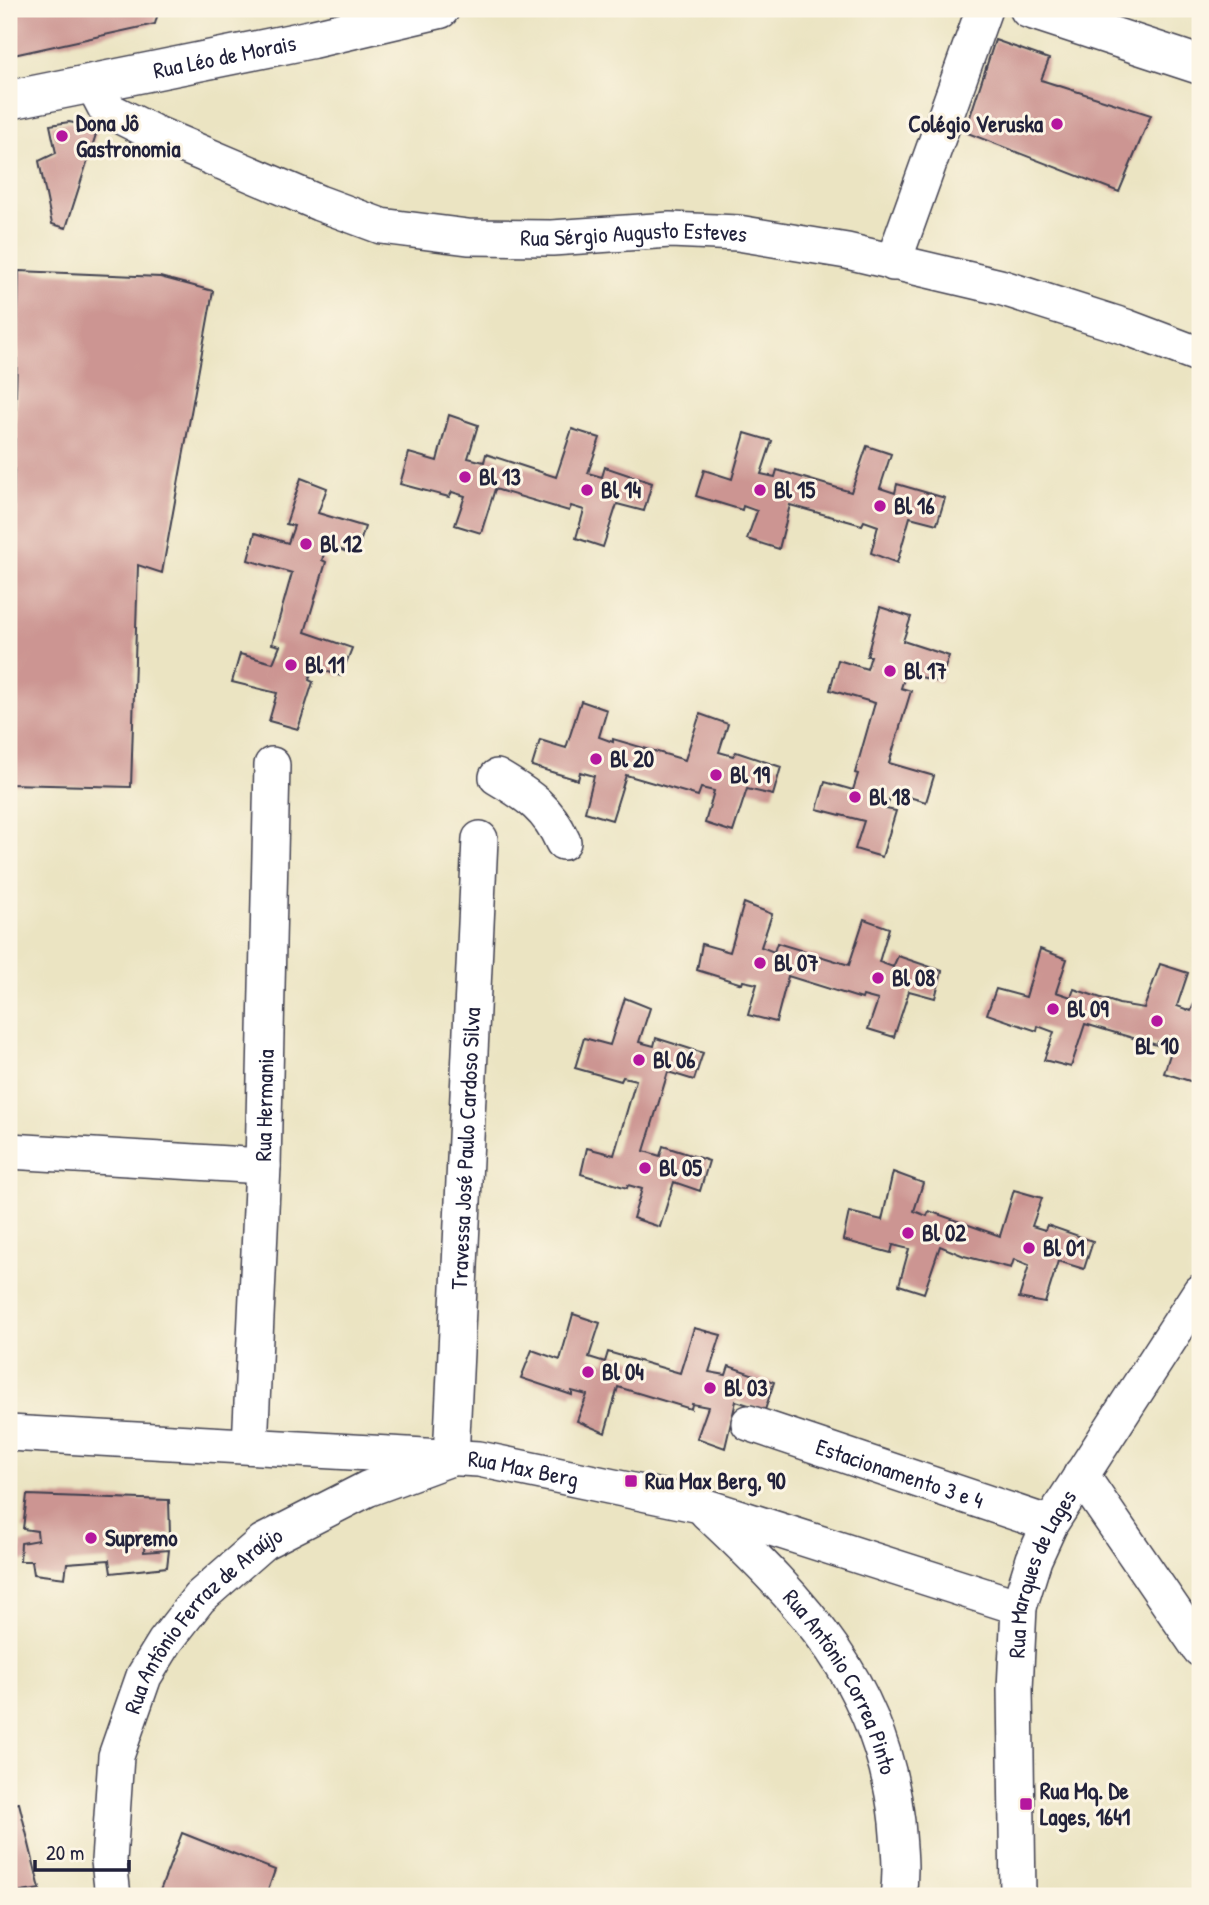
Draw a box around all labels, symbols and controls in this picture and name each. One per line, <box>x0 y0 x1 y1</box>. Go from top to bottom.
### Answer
street label: Rua Léo de Morais <box>151 27 299 86</box>
place label: Dona Jô Gastronomia <box>76 107 180 164</box>
place label: Colégio Veruska <box>908 108 1043 140</box>
marker: Colégio Veruska <box>1049 116 1065 132</box>
marker: Dona Jô Gastronomia <box>54 128 70 144</box>
street label: Rua Sérgio Augusto Esteves <box>520 214 750 253</box>
place label: Bl 13 <box>479 461 521 492</box>
marker: Bl 13 <box>457 469 473 485</box>
place label: Bl 14 <box>601 474 641 505</box>
place label: Bl 15 <box>774 474 815 505</box>
marker: Bl 14 <box>579 482 595 498</box>
marker: Bl 15 <box>752 482 768 498</box>
place label: Bl 16 <box>894 490 935 521</box>
marker: Bl 16 <box>872 498 888 514</box>
place label: Bl 12 <box>320 528 362 559</box>
marker: Bl 12 <box>298 536 314 552</box>
place label: Bl 11 <box>305 649 345 680</box>
place label: Bl 17 <box>904 655 947 686</box>
marker: Bl 11 <box>283 657 299 673</box>
marker: Bl 17 <box>882 663 898 679</box>
place label: Bl 20 <box>610 743 654 774</box>
marker: Bl 20 <box>588 751 604 767</box>
place label: Bl 19 <box>730 759 770 790</box>
marker: Bl 19 <box>708 767 724 783</box>
place label: Bl 18 <box>869 781 910 812</box>
marker: Bl 18 <box>847 789 863 805</box>
place label: Bl 07 <box>774 947 819 978</box>
marker: Bl 07 <box>752 955 768 971</box>
place label: Bl 08 <box>892 962 935 993</box>
marker: Bl 08 <box>870 970 886 986</box>
place label: Bl 09 <box>1067 993 1109 1024</box>
marker: Bl 09 <box>1045 1001 1061 1017</box>
street label: Travessa José Paulo Cardoso Silva <box>443 1007 487 1290</box>
marker: BL 10 <box>1149 1013 1165 1029</box>
place label: BL 10 <box>1135 1030 1179 1061</box>
place label: Bl 06 <box>653 1044 696 1075</box>
street label: Rua Hermania <box>247 1049 281 1162</box>
marker: Bl 06 <box>631 1052 647 1068</box>
place label: Bl 05 <box>659 1152 702 1183</box>
marker: Bl 05 <box>637 1160 653 1176</box>
place label: Bl 02 <box>922 1217 966 1248</box>
marker: Bl 02 <box>900 1225 916 1241</box>
place label: Bl 01 <box>1043 1232 1085 1263</box>
marker: Bl 01 <box>1021 1240 1037 1256</box>
place label: Bl 04 <box>602 1356 644 1387</box>
marker: Bl 04 <box>580 1364 596 1380</box>
place label: Bl 03 <box>724 1372 768 1403</box>
marker: Bl 03 <box>702 1380 718 1396</box>
street label: Estacionamento 3 e 4 <box>812 1431 988 1516</box>
street label: Rua Max Berg <box>467 1442 582 1494</box>
place label: Rua Max Berg, 90 <box>645 1465 786 1497</box>
marker: Rua Max Berg, 90 <box>623 1473 639 1489</box>
street label: Rua Marques de Lages <box>1001 1483 1083 1659</box>
street label: Rua Antônio Ferraz de Araújo <box>116 1519 287 1718</box>
place label: Supremo <box>105 1522 178 1554</box>
marker: Supremo <box>83 1530 99 1546</box>
street label: Rua Antônio Correa Pinto <box>776 1582 904 1778</box>
place label: Rua Mq. De Lages, 1641 <box>1040 1775 1130 1833</box>
marker: Rua Mq. De Lages, 1641 <box>1018 1796 1034 1812</box>
scale bar <box>35 1828 130 1872</box>
text: 20 m <box>46 1838 84 1867</box>

